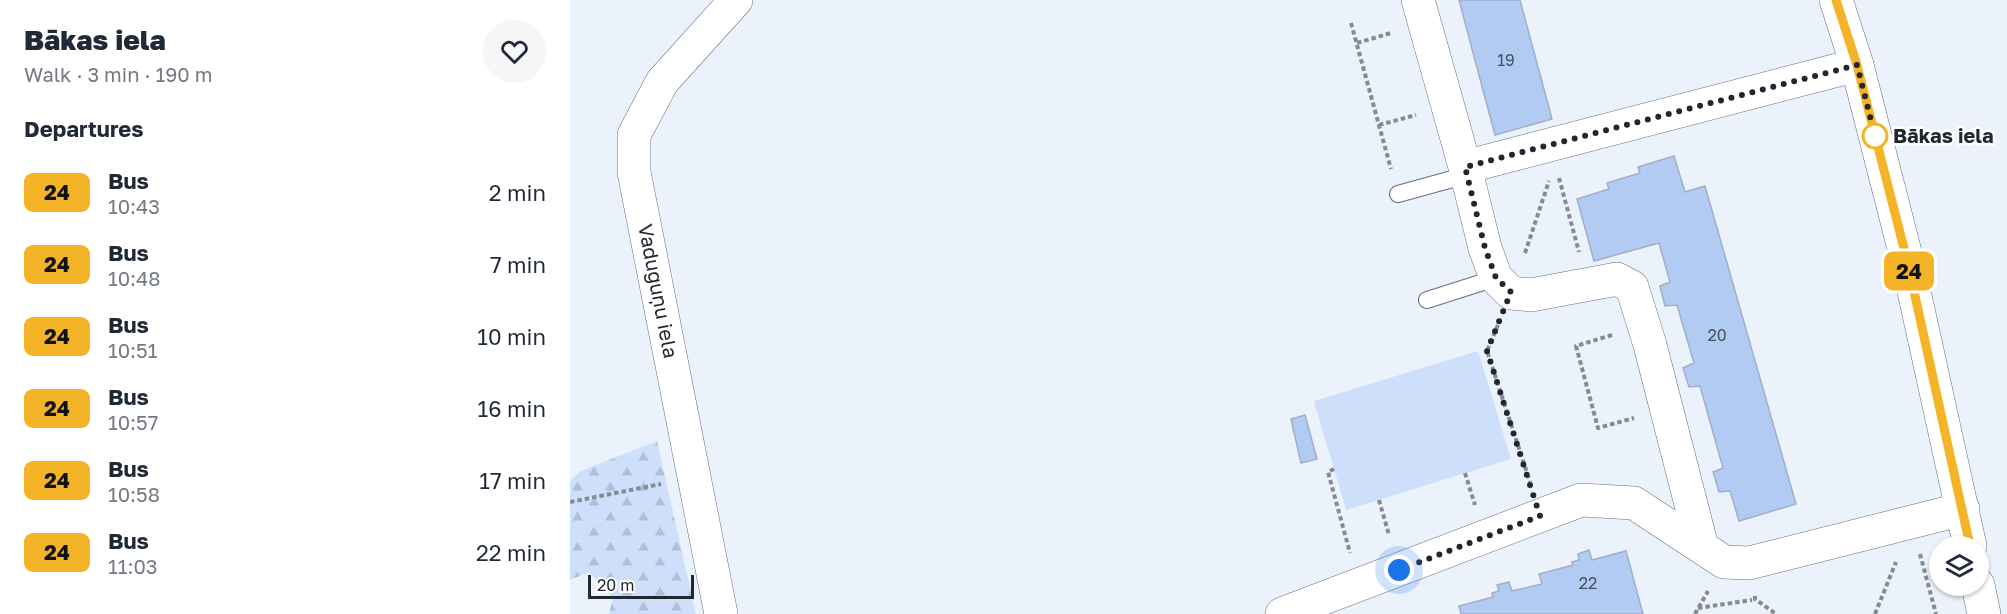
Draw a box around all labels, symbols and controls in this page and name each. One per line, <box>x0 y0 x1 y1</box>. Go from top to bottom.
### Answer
button: heart <box>483 20 546 83</box>
text: Bākas iela <box>24 23 166 56</box>
house number: 19 <box>1497 50 1515 70</box>
text: Walk · 3 min · 190 m <box>24 62 212 86</box>
text: Departures <box>24 115 143 142</box>
marker: Bākas iela <box>1862 123 1888 149</box>
place label: Bākas iela <box>1893 123 1993 147</box>
text: Bus <box>108 167 149 194</box>
text: 24 <box>44 179 70 205</box>
text: 2 min <box>489 179 546 206</box>
text: 10:43 <box>108 194 160 218</box>
street label: Vaduguņu iela <box>633 222 684 360</box>
text: Bus <box>108 239 149 266</box>
text: 24 <box>44 251 70 277</box>
text: 7 min <box>490 251 546 278</box>
line badge: 24 <box>1882 252 1936 290</box>
text: 24 <box>1896 258 1922 284</box>
text: 10:48 <box>108 266 161 290</box>
text: Bus <box>108 311 149 338</box>
text: 24 <box>44 323 70 349</box>
text: 10 min <box>477 323 546 350</box>
house number: 20 <box>1707 325 1727 345</box>
text: 10:51 <box>108 338 157 362</box>
text: Bus <box>108 383 149 410</box>
text: 24 <box>44 395 70 421</box>
text: 16 min <box>478 395 546 422</box>
text: 10:57 <box>108 410 158 434</box>
text: Bus <box>108 455 149 482</box>
text: 24 <box>44 467 70 493</box>
text: 17 min <box>479 467 546 494</box>
text: 10:58 <box>108 482 160 506</box>
text: Bus <box>108 527 149 554</box>
map controls <box>1929 536 1989 596</box>
button: layers <box>1929 536 1989 596</box>
text: 24 <box>44 539 70 565</box>
text: 22 min <box>476 539 546 566</box>
text: 11:03 <box>108 554 158 578</box>
your location <box>1384 555 1414 585</box>
scale bar <box>588 572 694 600</box>
house number: 22 <box>1579 573 1597 593</box>
text: 20 m <box>597 575 634 595</box>

